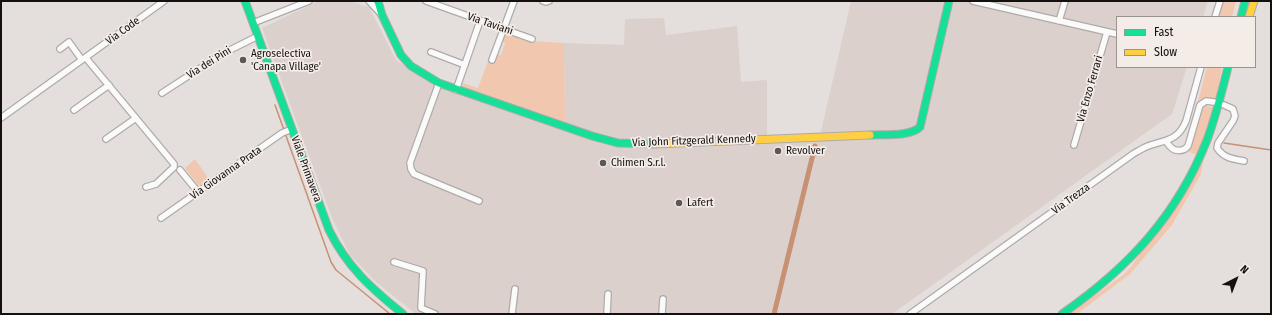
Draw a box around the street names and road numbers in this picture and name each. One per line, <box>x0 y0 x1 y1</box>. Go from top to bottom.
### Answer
street label: Via Taviani <box>465 10 515 38</box>
street label: Via Code <box>103 14 143 48</box>
street label: Via dei Pini <box>184 44 234 82</box>
street label: Via Enzo Ferrari <box>1074 54 1106 124</box>
street label: Via John Fitzgerald Kennedy <box>632 132 756 150</box>
street label: Viale Primavera <box>288 134 324 204</box>
street label: Via Giovanna Prata <box>188 143 264 203</box>
street label: Via Trezza <box>1049 181 1093 217</box>

